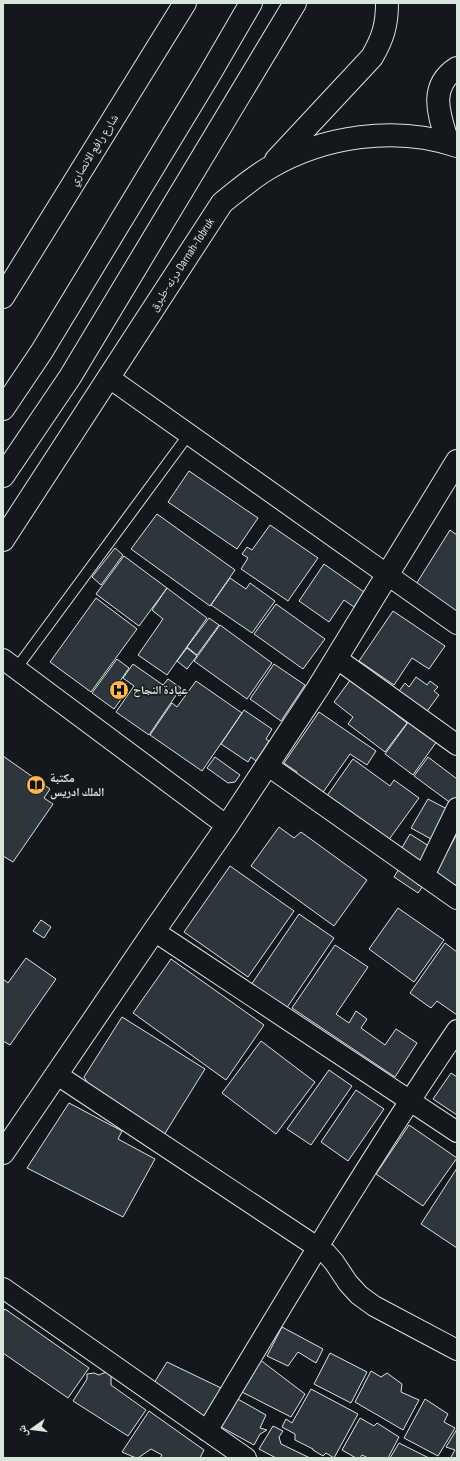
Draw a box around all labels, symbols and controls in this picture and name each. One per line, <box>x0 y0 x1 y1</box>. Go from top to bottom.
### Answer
street label: شارع رافع الانصاري <box>66 111 124 190</box>
street label: درنه-طبرق Darnah-Tobruk <box>146 215 218 315</box>
hospital icon: عيادة النجاح <box>108 679 130 701</box>
place label: عيادة النجاح <box>133 683 188 698</box>
place label: مكتبة الملك ادريس <box>50 771 104 800</box>
library icon: مكتبة الملك ادريس <box>25 774 47 796</box>
north arrow <box>12 1409 52 1449</box>
text: ش <box>15 1424 31 1439</box>

